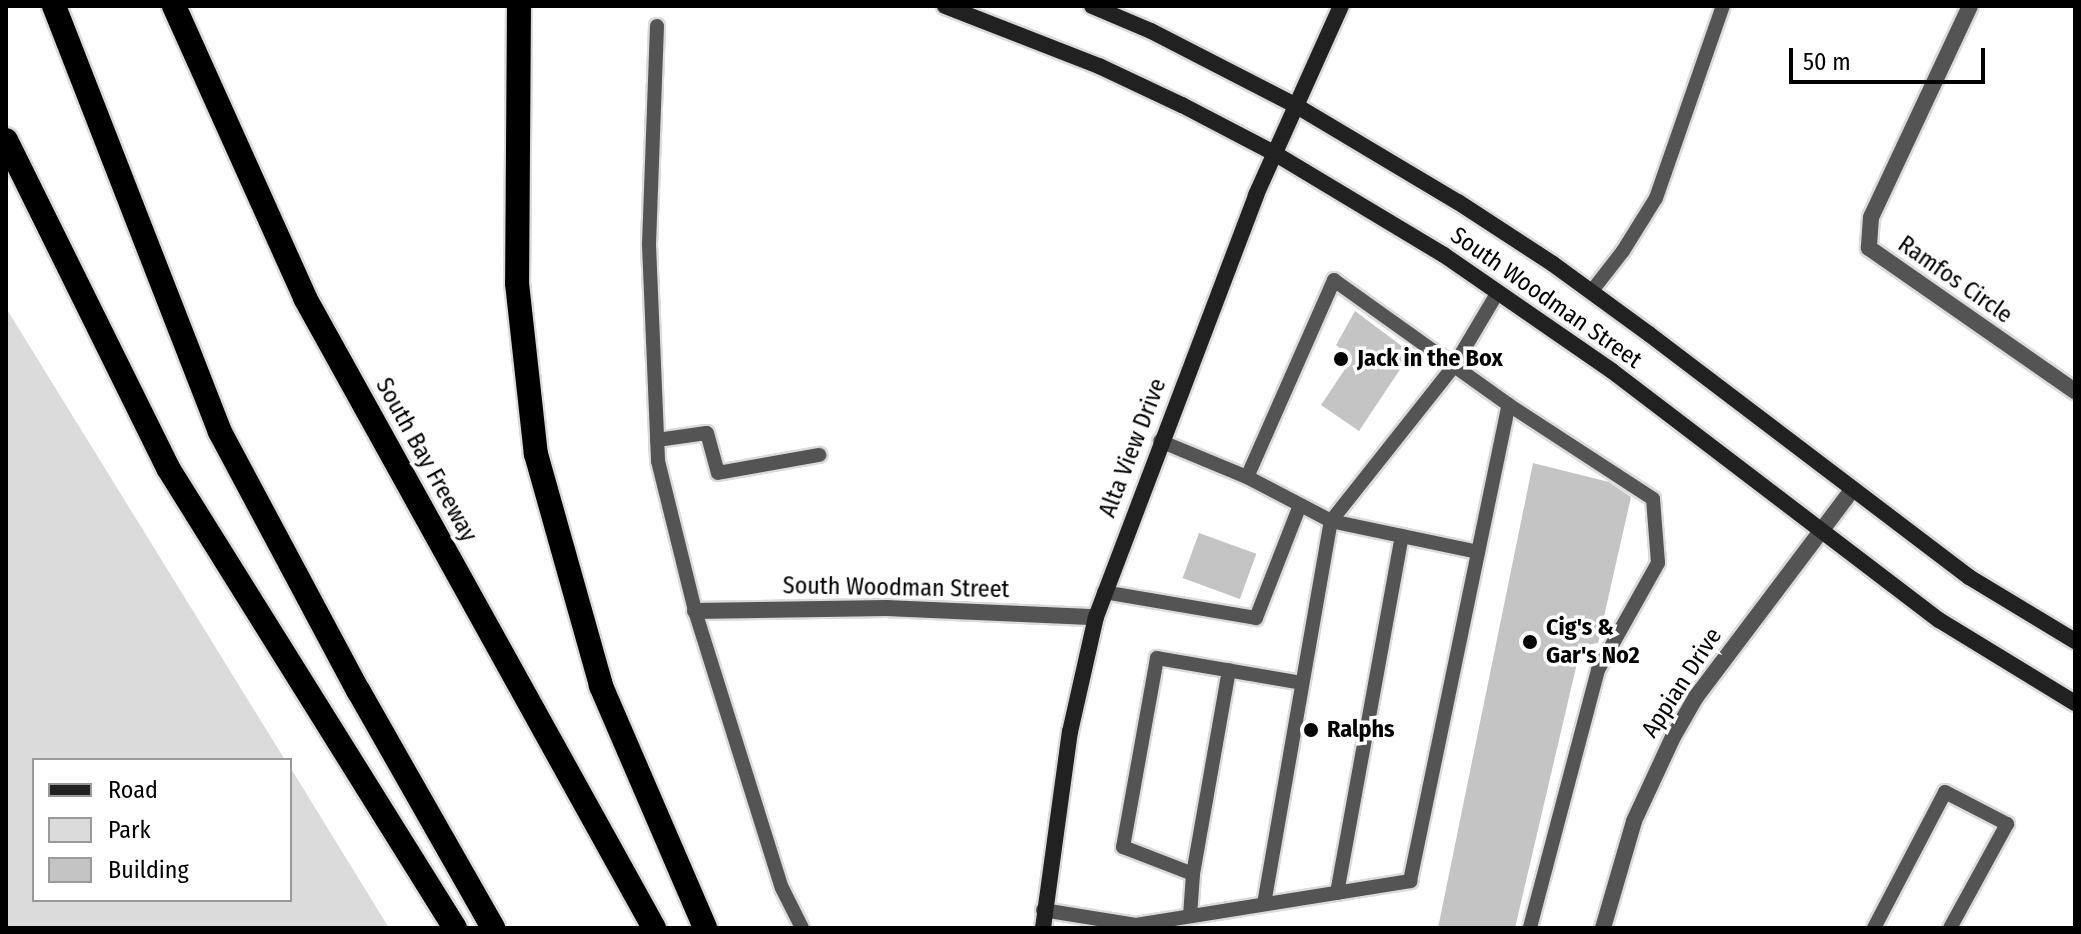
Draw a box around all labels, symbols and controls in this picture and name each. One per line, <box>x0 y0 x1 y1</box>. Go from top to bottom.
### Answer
scale bar <box>1793 32 1989 82</box>
text: 50 m <box>1803 48 1851 76</box>
street label: South Woodman Street <box>1445 221 1647 375</box>
street label: Ramfos Circle <box>1892 230 2018 330</box>
place label: Jack in the Box <box>1357 345 1503 373</box>
marker: Jack in the Box <box>1332 350 1350 368</box>
street label: South Bay Freeway <box>369 373 483 547</box>
street label: Alta View Drive <box>1093 375 1173 521</box>
street label: South Woodman Street <box>782 572 1010 604</box>
place label: Cig's & Gar's No2 <box>1546 614 1640 670</box>
street label: Appian Drive <box>1636 623 1728 743</box>
marker: Cig's & Gar's No2 <box>1521 633 1539 651</box>
place label: Ralphs <box>1327 716 1395 744</box>
marker: Ralphs <box>1302 721 1320 739</box>
legend <box>32 758 292 902</box>
text: Road <box>108 776 158 804</box>
text: Park <box>108 816 151 844</box>
text: Building <box>108 856 189 884</box>

